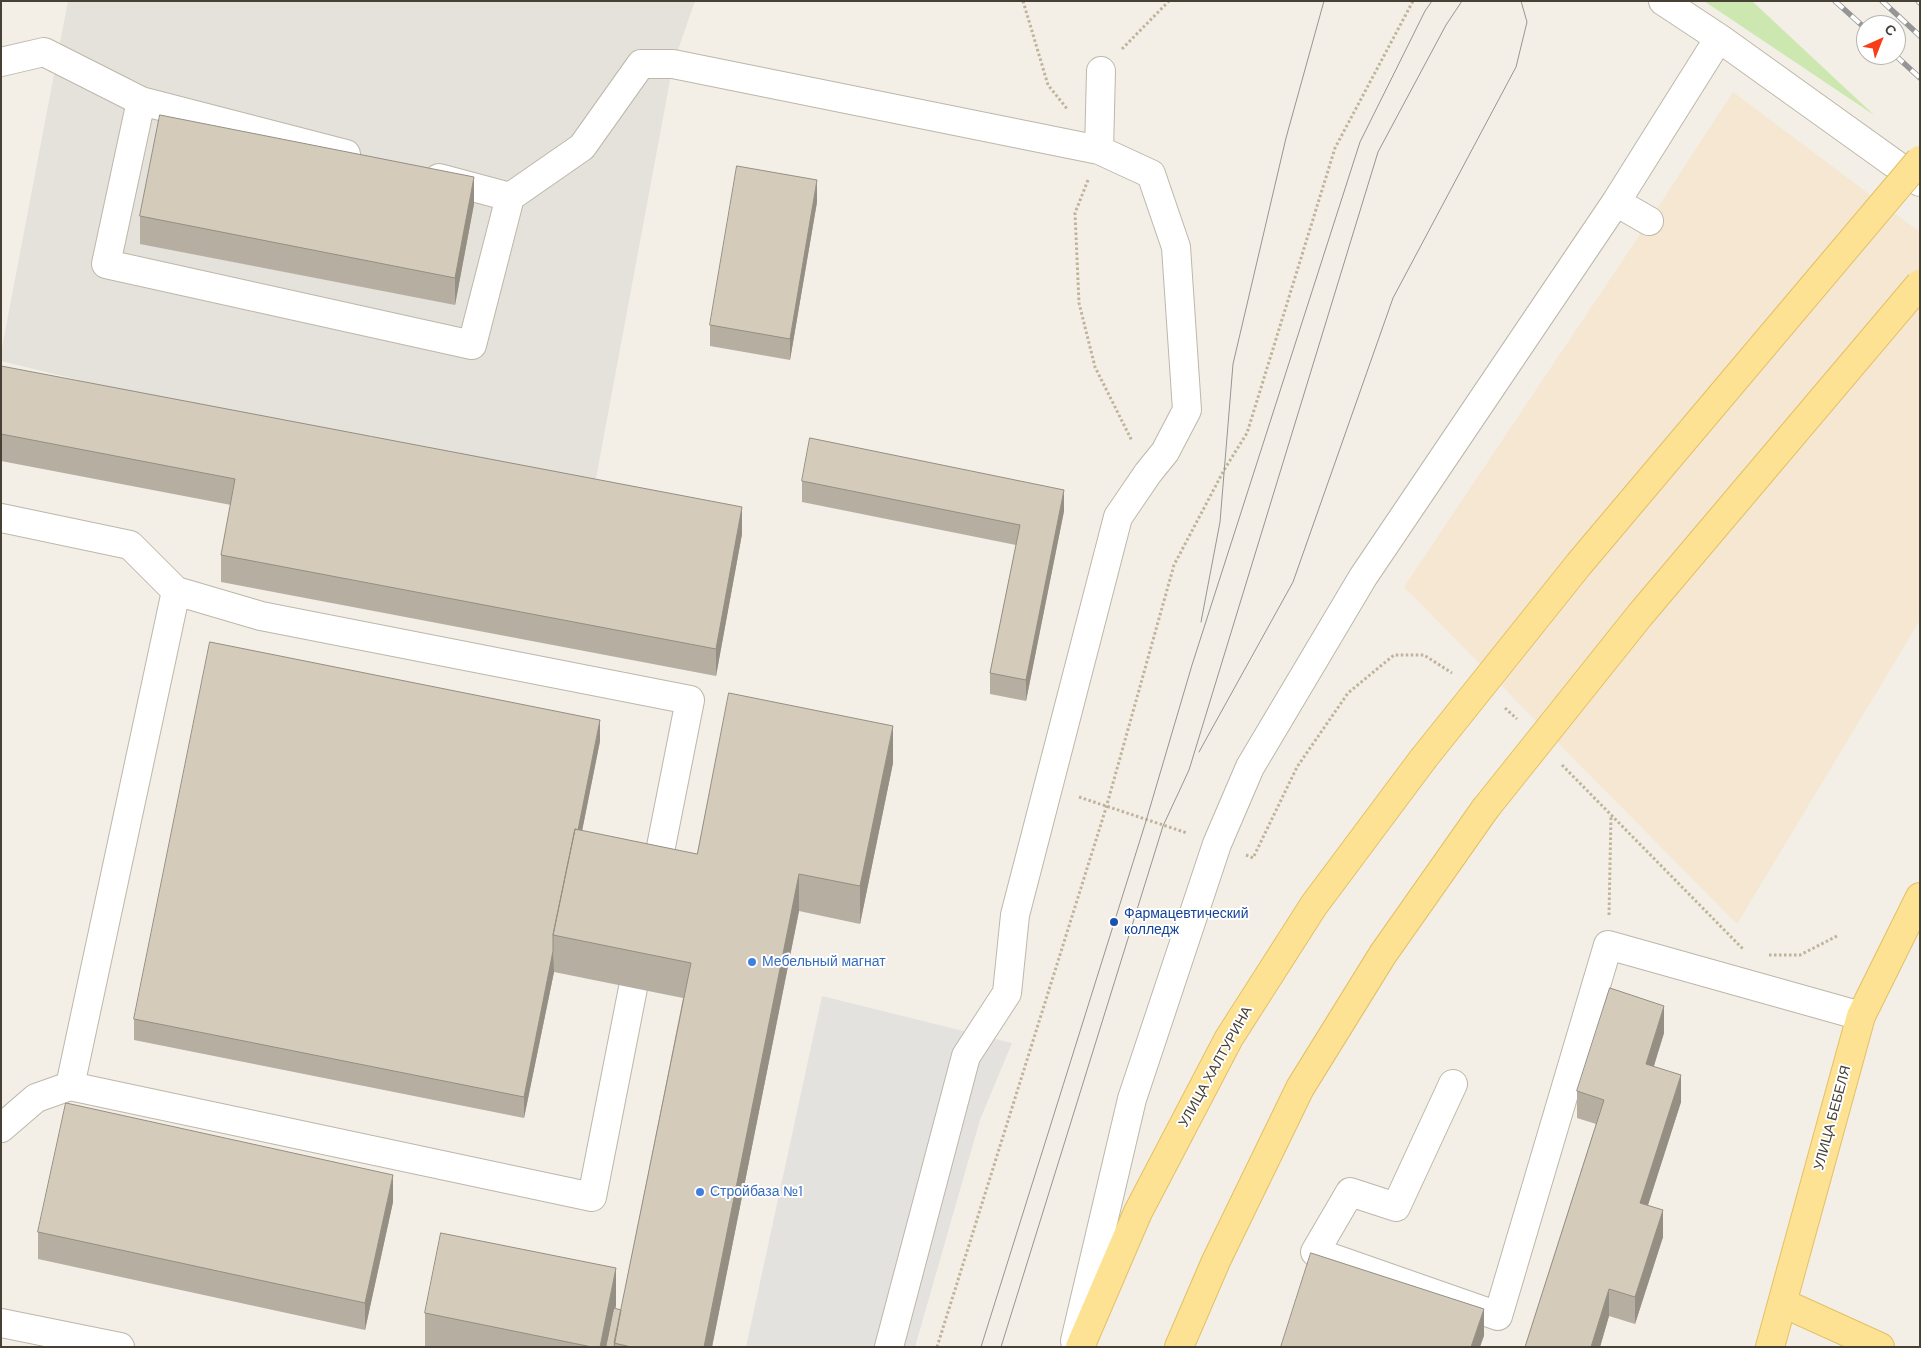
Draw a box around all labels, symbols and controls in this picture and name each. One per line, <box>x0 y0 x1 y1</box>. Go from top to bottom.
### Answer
north arrow <box>1856 15 1906 65</box>
text: С <box>1881 20 1901 40</box>
place label: Фармацевтический колледж <box>1124 906 1248 939</box>
marker: Фармацевтический колледж <box>1108 916 1120 928</box>
place label: Мебельный магнат <box>762 954 886 970</box>
marker: Мебельный магнат <box>746 956 758 968</box>
street label: УЛИЦА ХАЛТУРИНА <box>1176 1004 1256 1130</box>
street label: УЛИЦА БЕБЕЛЯ <box>1811 1064 1855 1172</box>
place label: Стройбаза №1 <box>710 1184 803 1200</box>
marker: Стройбаза №1 <box>694 1186 706 1198</box>

